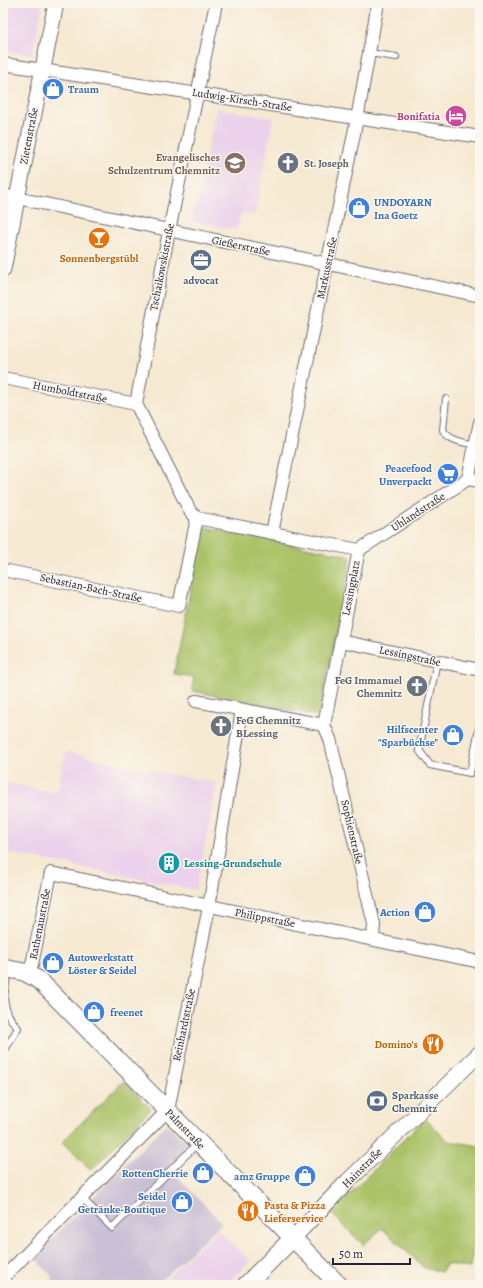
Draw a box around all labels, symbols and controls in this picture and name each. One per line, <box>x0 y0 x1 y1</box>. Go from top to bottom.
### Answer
shop icon: Traum <box>40 76 66 102</box>
place label: Traum <box>68 82 99 97</box>
street label: Ludwig-Kirsch-Straße <box>191 85 293 115</box>
hotel icon: Bonifatia <box>443 103 469 129</box>
street label: Zietenstraße <box>16 106 42 166</box>
place label: Bonifatia <box>397 109 441 124</box>
place label: Evangelisches Schulzentrum Chemnitz <box>108 150 220 178</box>
school or university icon: Evangelisches Schulzentrum Chemnitz <box>222 150 248 176</box>
church icon: St. Joseph <box>275 150 301 176</box>
place label: St. Joseph <box>304 156 349 171</box>
shop icon: UNDOYARN Ina Goetz <box>346 195 372 221</box>
place label: UNDOYARN Ina Goetz <box>374 195 432 223</box>
street label: Tschaikowskistraße <box>146 222 178 312</box>
bar icon: Sonnenbergstübl <box>86 225 112 251</box>
street label: Gießerstraße <box>210 232 272 260</box>
street label: Markusstraße <box>313 236 341 300</box>
office icon: advocat <box>188 247 214 273</box>
place label: Sonnenbergstübl <box>60 251 138 266</box>
place label: advocat <box>183 273 219 288</box>
street label: Humboldtstraße <box>32 377 108 407</box>
place label: Peacefood Unverpackt <box>379 461 432 489</box>
supermarket icon: Peacefood Unverpackt <box>435 461 461 487</box>
street label: Uhlandstraße <box>388 489 448 535</box>
street label: Lessingplatz <box>338 559 364 617</box>
street label: Sebastian-Bach-Straße <box>39 570 143 606</box>
street label: Lessingstraße <box>378 642 442 670</box>
place label: FeG Immanuel Chemnitz <box>335 673 402 701</box>
church icon: FeG Immanuel Chemnitz <box>404 673 430 699</box>
church icon: FeG Chemnitz BLessing <box>208 713 234 739</box>
place label: FeG Chemnitz BLessing <box>236 713 301 741</box>
place label: Hilfscenter "Sparbüchse" <box>378 722 438 750</box>
shop icon: Hilfscenter "Sparbüchse" <box>440 722 466 748</box>
street label: Sophienstraße <box>337 798 367 866</box>
building icon: Lessing-Grundschule <box>156 850 182 876</box>
place label: Lessing-Grundschule <box>184 856 282 871</box>
street label: Rathenaustraße <box>26 887 54 961</box>
shop icon: Action <box>412 899 438 925</box>
street label: Philippstraße <box>234 905 297 931</box>
place label: Action <box>379 905 410 920</box>
shop icon: Autowerkstatt Löster & Seidel <box>40 950 66 976</box>
place label: Autowerkstatt Löster & Seidel <box>67 950 137 978</box>
street label: Reinhardtstraße <box>169 987 199 1063</box>
shop icon: freenet <box>81 999 107 1025</box>
place label: freenet <box>110 1005 144 1020</box>
restaurant icon: Domino's <box>420 1031 446 1057</box>
place label: Domino's <box>374 1037 419 1052</box>
bank icon: Sparkasse Chemnitz <box>364 1088 390 1114</box>
place label: Sparkasse Chemnitz <box>392 1088 438 1116</box>
street label: Palmstraße <box>162 1105 208 1153</box>
street label: Hainstraße <box>339 1145 385 1191</box>
shop icon: RottenCherrie <box>190 1160 216 1186</box>
shop icon: amz Gruppe <box>292 1163 318 1189</box>
place label: RottenCherrie <box>122 1166 188 1181</box>
place label: amz Gruppe <box>234 1169 290 1184</box>
place label: Seidel Getränke-Boutique <box>78 1189 166 1217</box>
shop icon: Seidel Getränke-Boutique <box>169 1189 195 1215</box>
restaurant icon: Pasta & Pizza Lieferservice <box>235 1198 261 1224</box>
place label: Pasta & Pizza Lieferservice <box>264 1198 326 1226</box>
scale bar <box>333 1240 410 1266</box>
text: 50 m <box>339 1246 363 1262</box>

